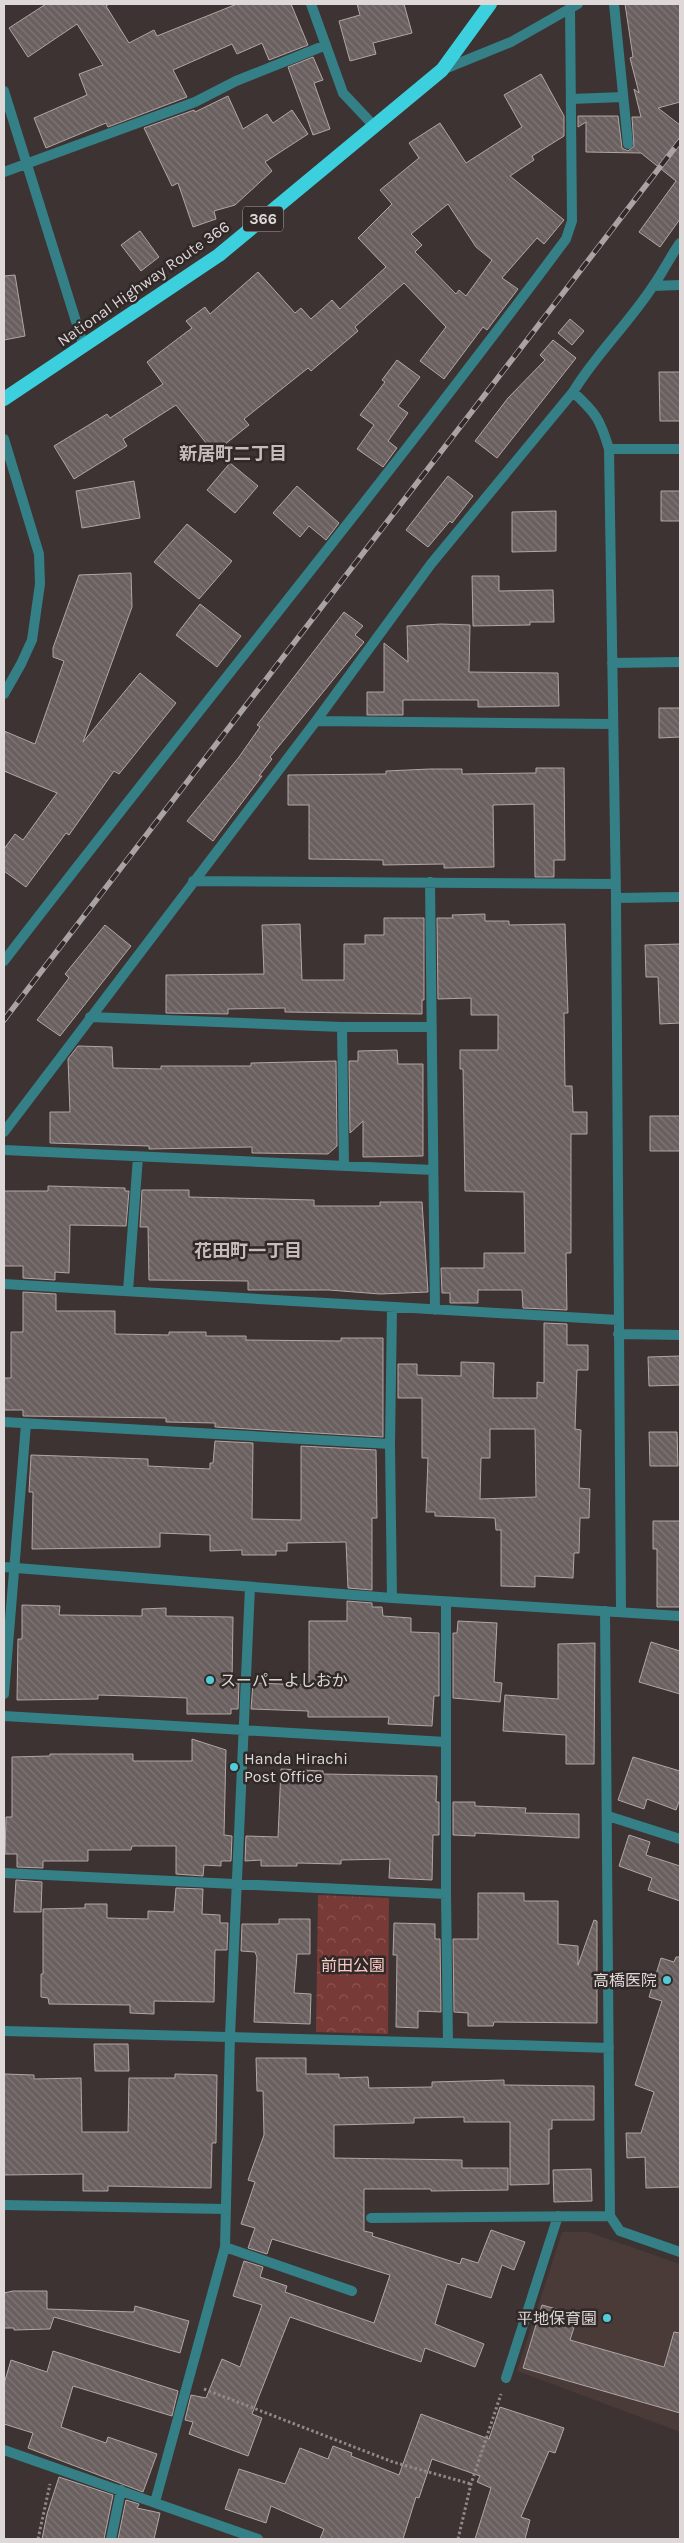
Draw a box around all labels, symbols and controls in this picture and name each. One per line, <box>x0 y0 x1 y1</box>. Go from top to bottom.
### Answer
road number: 366 <box>243 206 283 232</box>
street label: National Highway Route 366 <box>54 217 233 350</box>
district label: 新居町二丁目 <box>179 443 287 465</box>
district label: 花田町一丁目 <box>194 1240 302 1262</box>
place label: スーパーよしおか <box>220 1671 348 1690</box>
marker: スーパーよしおか <box>204 1674 216 1686</box>
place label: Handa Hirachi Post Office <box>244 1749 348 1786</box>
marker: Handa Hirachi Post Office <box>228 1761 240 1773</box>
park label: 前田公園 <box>321 1956 385 1975</box>
place label: 高橋医院 <box>593 1971 657 1990</box>
marker: 高橋医院 <box>661 1974 673 1986</box>
place label: 平地保育園 <box>517 2309 597 2328</box>
marker: 平地保育園 <box>601 2312 613 2324</box>

